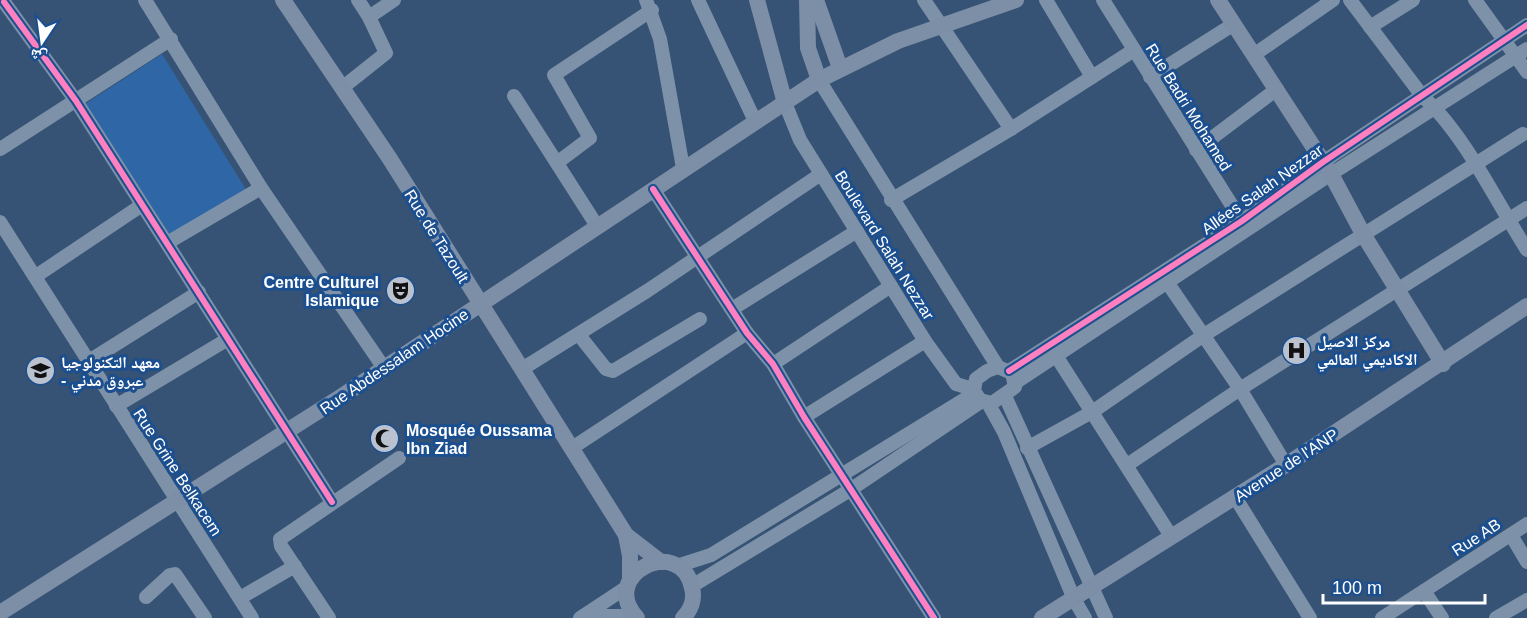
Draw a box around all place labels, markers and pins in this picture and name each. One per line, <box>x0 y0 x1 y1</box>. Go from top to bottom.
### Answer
place label: Centre Culturel Islamique <box>263 274 379 309</box>
theatre icon: Centre Culturel Islamique <box>384 275 416 307</box>
place label: مركز الاصيل الاكاديمي العالمي <box>1317 333 1417 372</box>
hospital icon: مركز الاصيل الاكاديمي العالمي <box>1280 334 1312 366</box>
place label: معهد التكنولوجيا - عبروق مدني <box>61 354 160 393</box>
school or university icon: معهد التكنولوجيا - عبروق مدني <box>24 355 56 387</box>
place label: Mosquée Oussama Ibn Ziad <box>406 422 552 457</box>
mosque icon: Mosquée Oussama Ibn Ziad <box>369 423 401 455</box>

